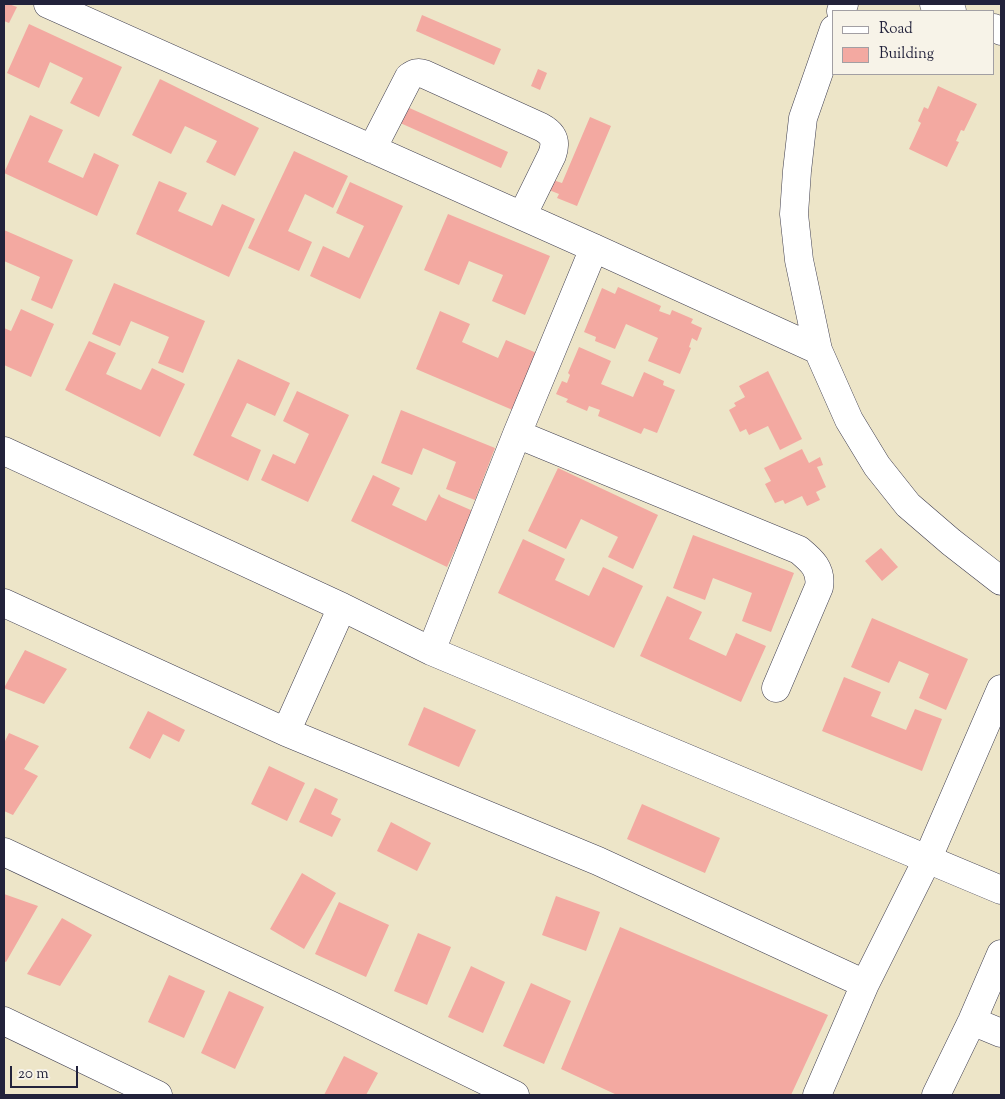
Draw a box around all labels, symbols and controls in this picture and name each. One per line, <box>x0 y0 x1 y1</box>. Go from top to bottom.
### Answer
legend <box>832 10 995 75</box>
text: Road <box>879 19 913 40</box>
text: Building <box>879 44 934 65</box>
scale bar <box>12 1056 80 1088</box>
text: 20 m <box>18 1064 49 1085</box>

